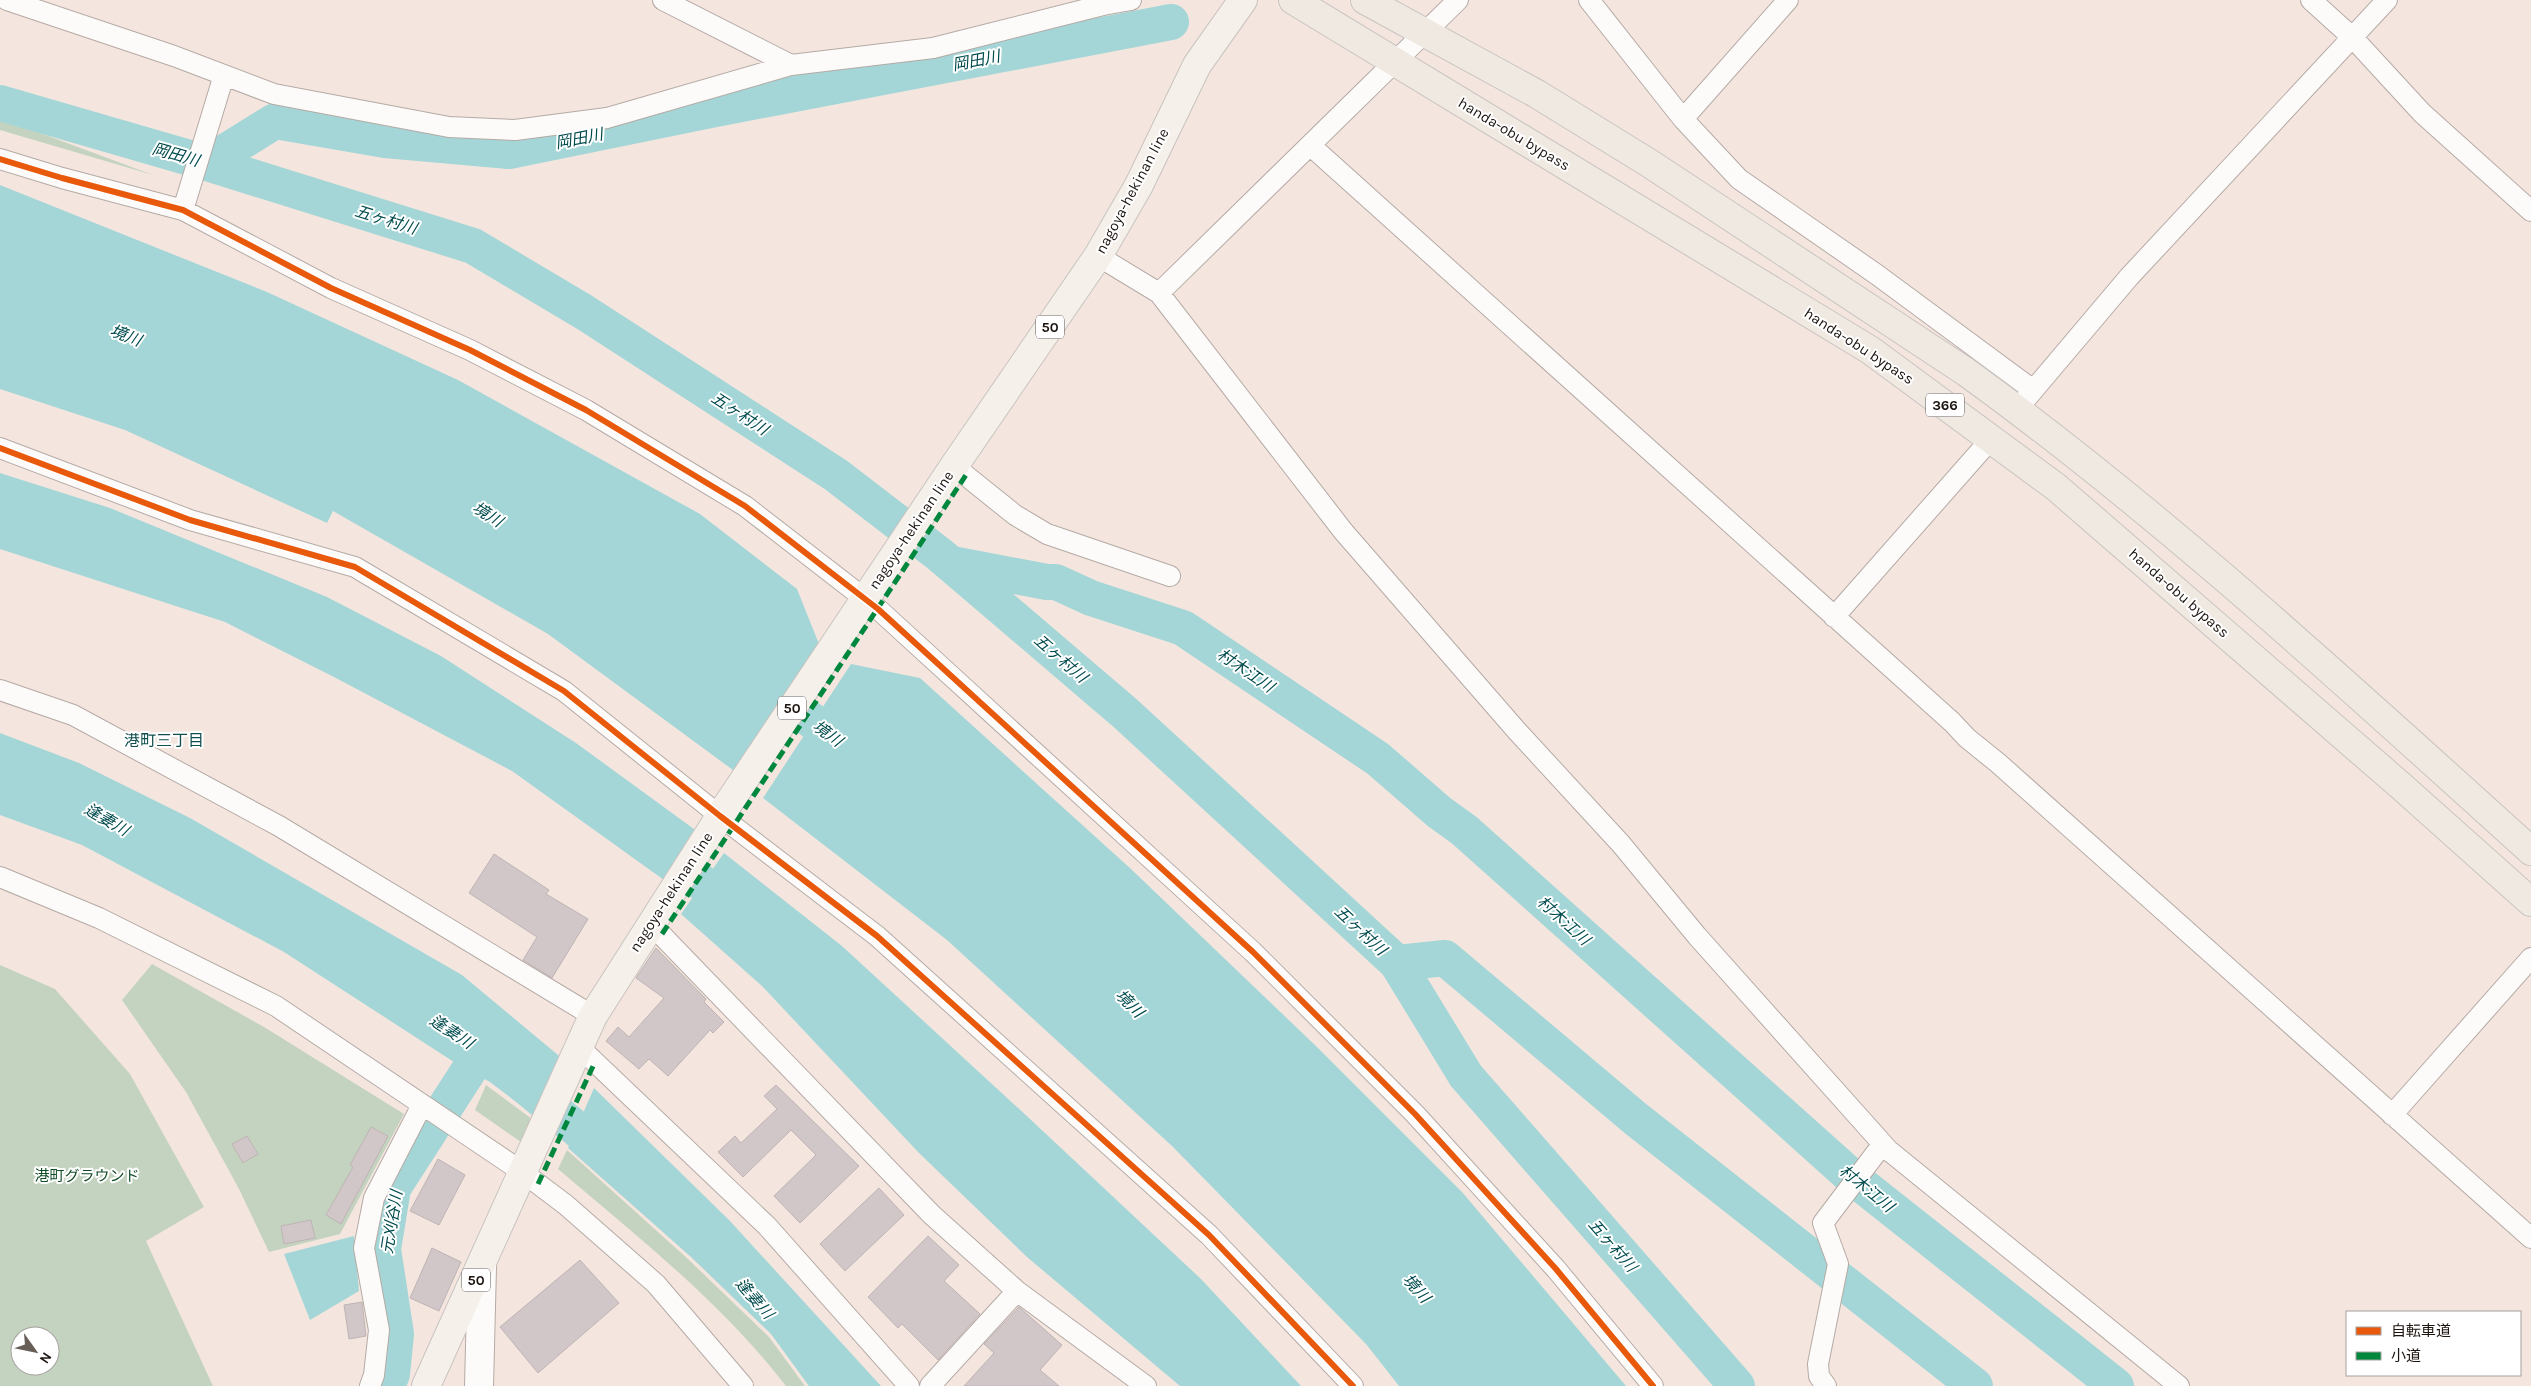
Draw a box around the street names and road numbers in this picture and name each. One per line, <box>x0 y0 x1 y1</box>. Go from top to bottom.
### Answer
street label: handa-obu bypass <box>1455 94 1573 174</box>
street label: nagoya-hekinan line <box>1091 125 1173 257</box>
street label: handa-obu bypass <box>1801 304 1917 388</box>
road number: 50 <box>1036 316 1064 338</box>
road number: 366 <box>1926 394 1964 416</box>
street label: nagoya-hekinan line <box>865 467 957 593</box>
street label: handa-obu bypass <box>2125 545 2233 641</box>
road number: 50 <box>778 696 806 720</box>
street label: nagoya-hekinan line <box>625 829 717 955</box>
road number: 50 <box>462 1268 490 1292</box>

